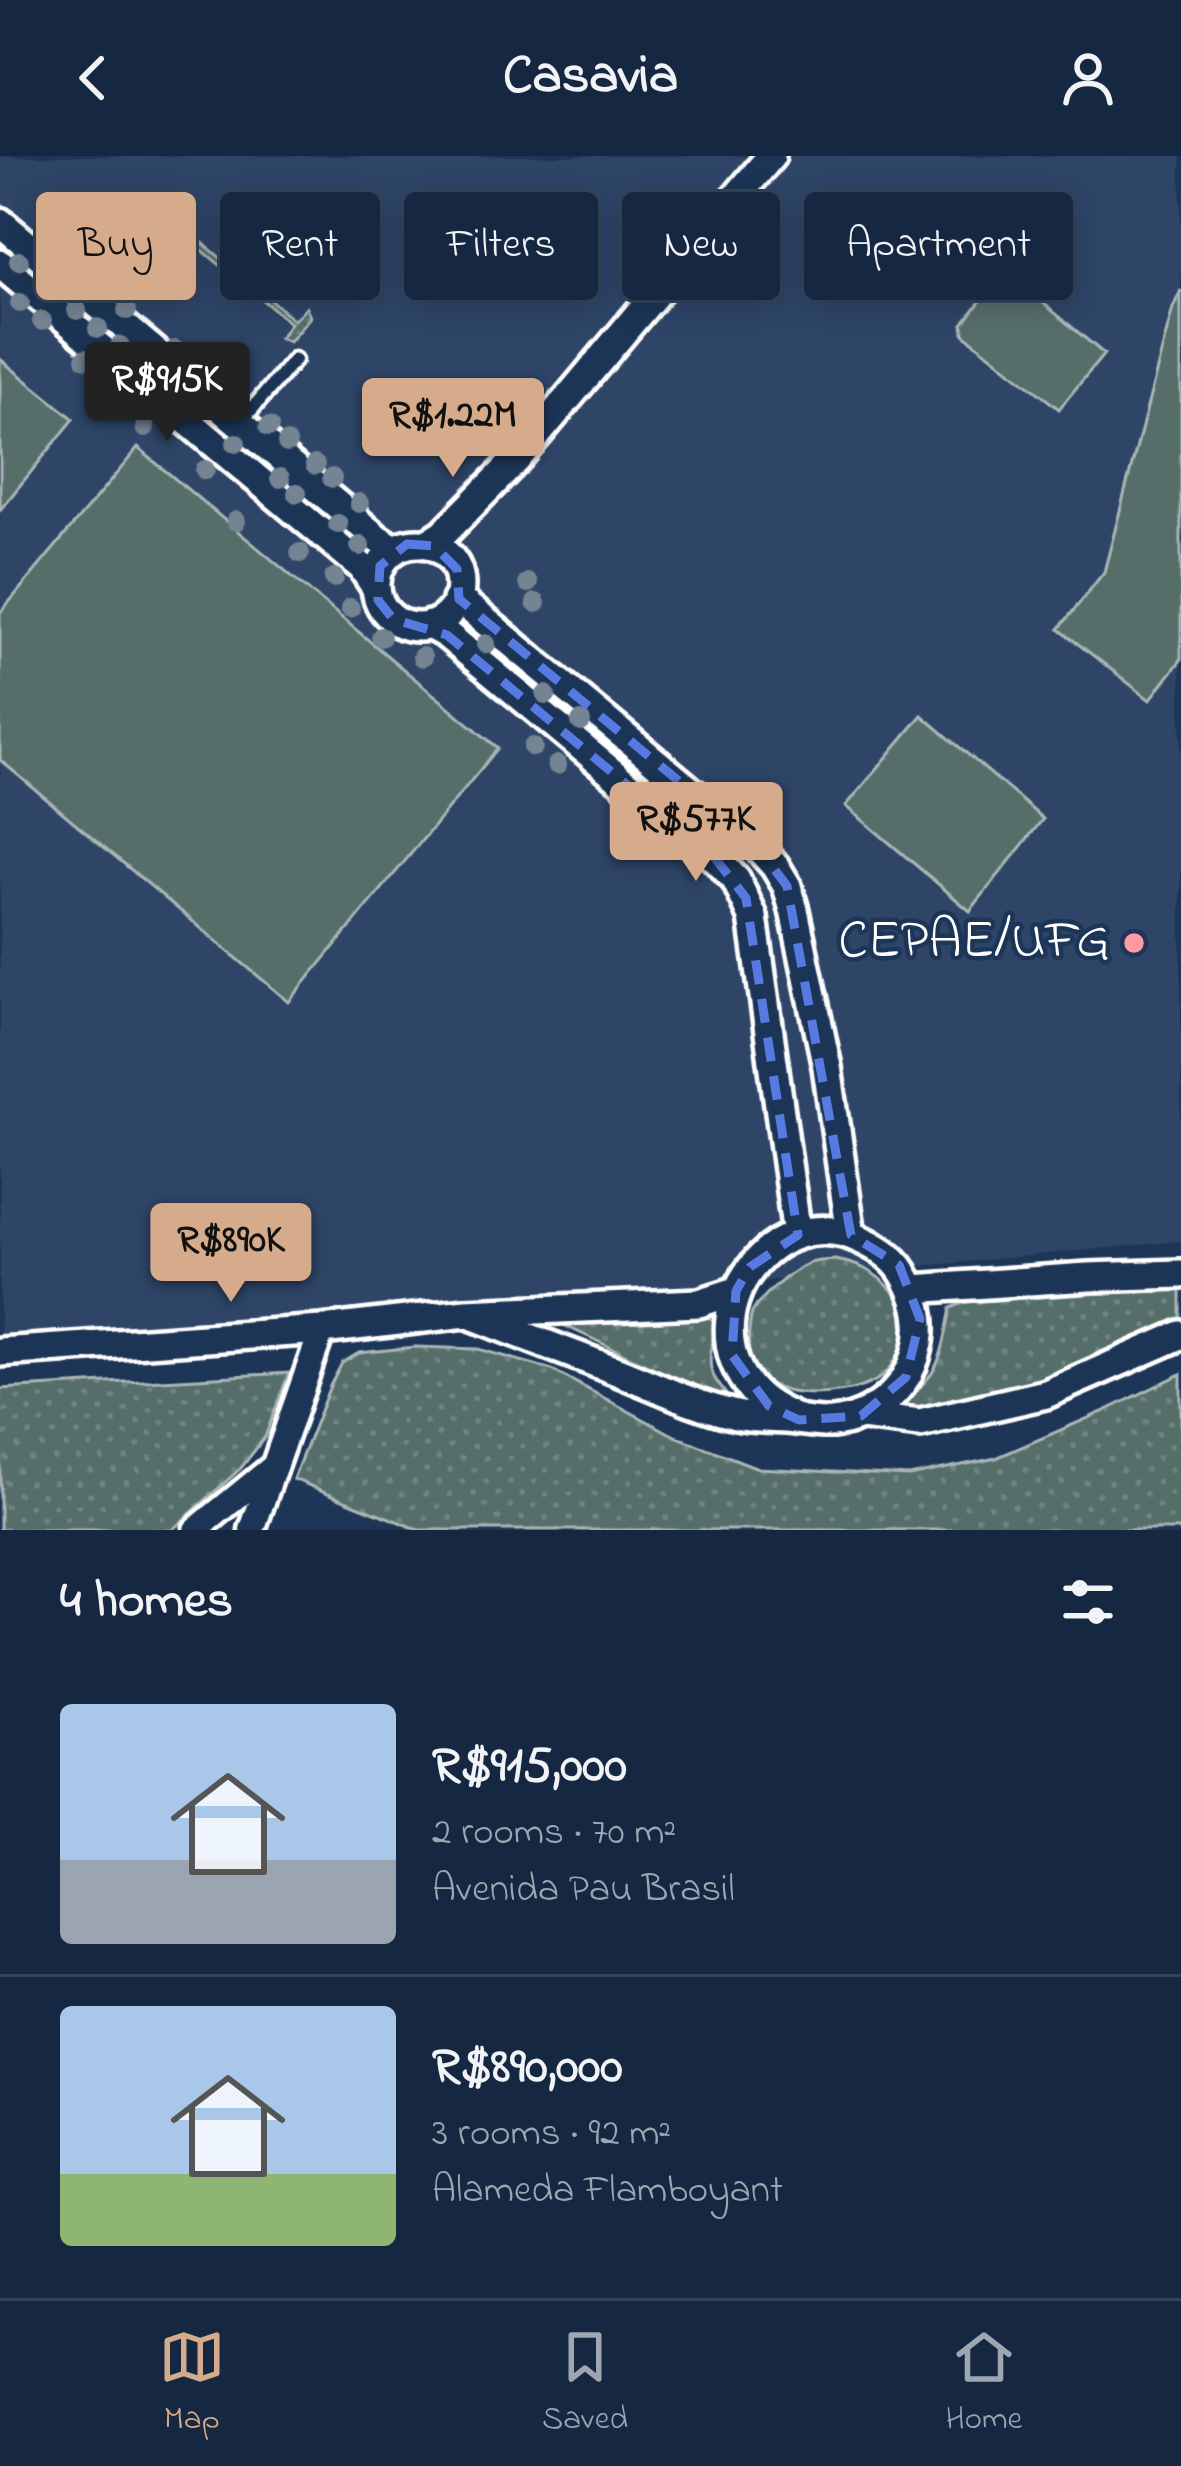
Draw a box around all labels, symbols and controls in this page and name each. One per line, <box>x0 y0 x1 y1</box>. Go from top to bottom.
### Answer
text: Casavia <box>503 39 678 117</box>
icon: back <box>60 45 126 111</box>
icon: person <box>1055 45 1121 111</box>
chip: Buy <box>36 192 196 300</box>
chip: Rent <box>220 192 380 300</box>
chip: Filters <box>404 192 598 300</box>
chip: New <box>622 192 780 300</box>
chip: Apartment <box>804 192 1073 300</box>
pin: R$915K <box>69 342 265 444</box>
text: R$915K <box>112 352 222 409</box>
pin: R$1.22M <box>342 378 564 480</box>
text: R$1.22M <box>389 388 517 445</box>
pin: R$577K <box>598 782 794 884</box>
text: R$577K <box>637 792 755 849</box>
place label: CEPAE/UFG <box>838 904 1110 982</box>
marker: CEPAE/UFG <box>1121 930 1147 956</box>
pin: R$890K <box>133 1203 329 1305</box>
text: R$890K <box>177 1213 285 1270</box>
text: 4 homes <box>60 1565 233 1640</box>
icon: filters <box>1055 1569 1121 1635</box>
text: R$915,000 <box>432 1730 627 1805</box>
icon: home <box>156 1752 300 1896</box>
text: 2 rooms · 70 m² <box>432 1805 676 1862</box>
text: Avenida Pau Brasil <box>432 1862 735 1919</box>
text: R$890,000 <box>432 2031 622 2106</box>
icon: home <box>156 2054 300 2198</box>
text: 3 rooms · 92 m² <box>432 2106 671 2163</box>
text: Alameda Flamboyant <box>432 2163 783 2220</box>
tab: Map <box>159 2324 225 2444</box>
tab: Saved <box>542 2324 628 2444</box>
tab: Home <box>946 2324 1022 2444</box>

